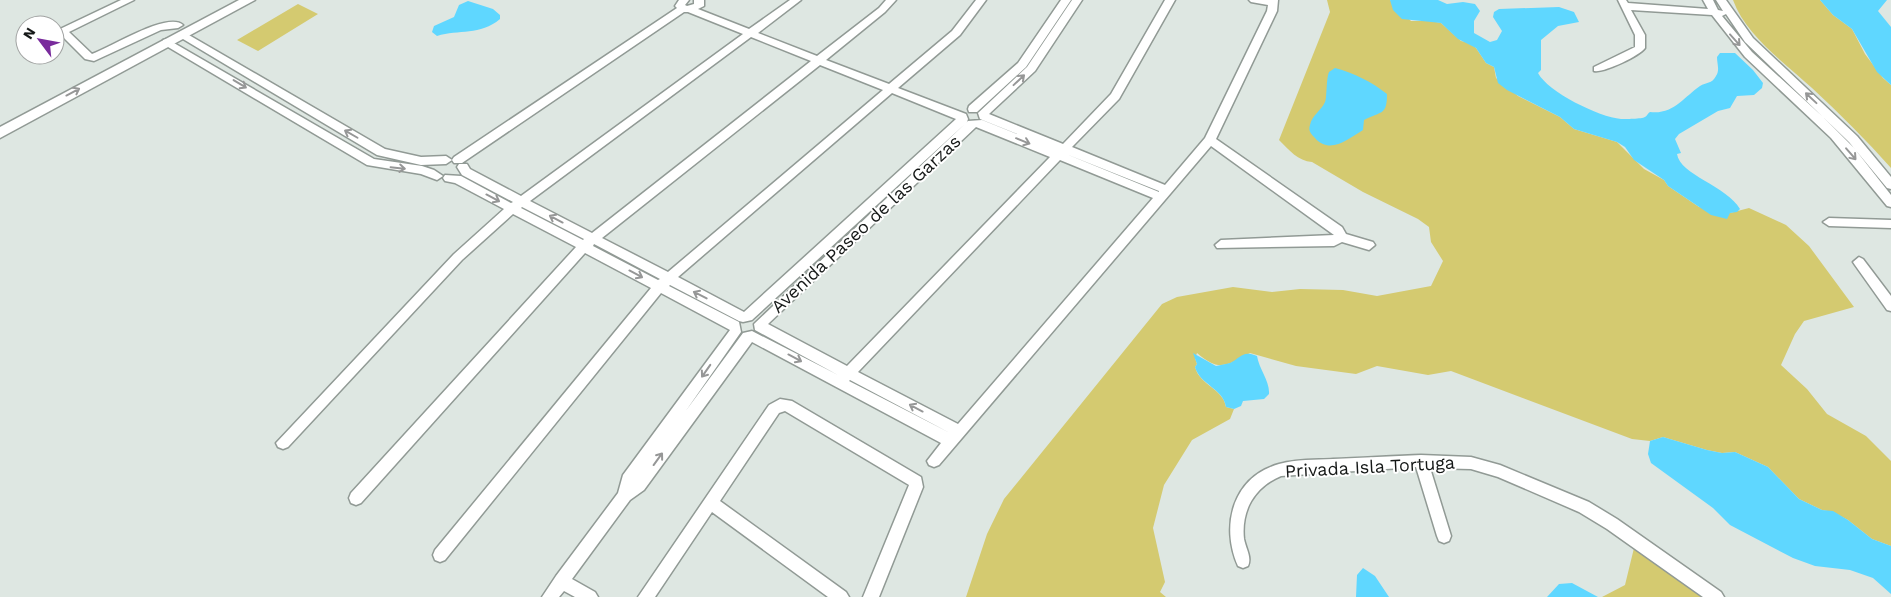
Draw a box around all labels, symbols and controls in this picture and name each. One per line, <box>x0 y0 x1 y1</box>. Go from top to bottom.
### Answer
north arrow <box>15 15 65 65</box>
text: N <box>19 24 39 42</box>
one-way arrow <box>1730 34 1741 47</box>
one-way arrow <box>1012 74 1025 86</box>
one-way arrow <box>233 80 247 90</box>
one-way arrow <box>65 87 80 96</box>
one-way arrow <box>1804 92 1817 104</box>
one-way arrow <box>344 129 358 139</box>
street label: Avenida Paseo de las Garzas <box>767 130 965 317</box>
one-way arrow <box>1015 137 1030 147</box>
one-way arrow <box>1846 147 1857 160</box>
one-way arrow <box>390 163 406 173</box>
one-way arrow <box>485 194 500 203</box>
one-way arrow <box>549 214 564 223</box>
one-way arrow <box>629 269 644 279</box>
one-way arrow <box>692 290 707 300</box>
one-way arrow <box>788 354 802 364</box>
one-way arrow <box>700 364 711 377</box>
one-way arrow <box>909 403 924 413</box>
street label: Privada Isla Tortuga <box>1284 452 1455 481</box>
one-way arrow <box>652 453 663 467</box>

